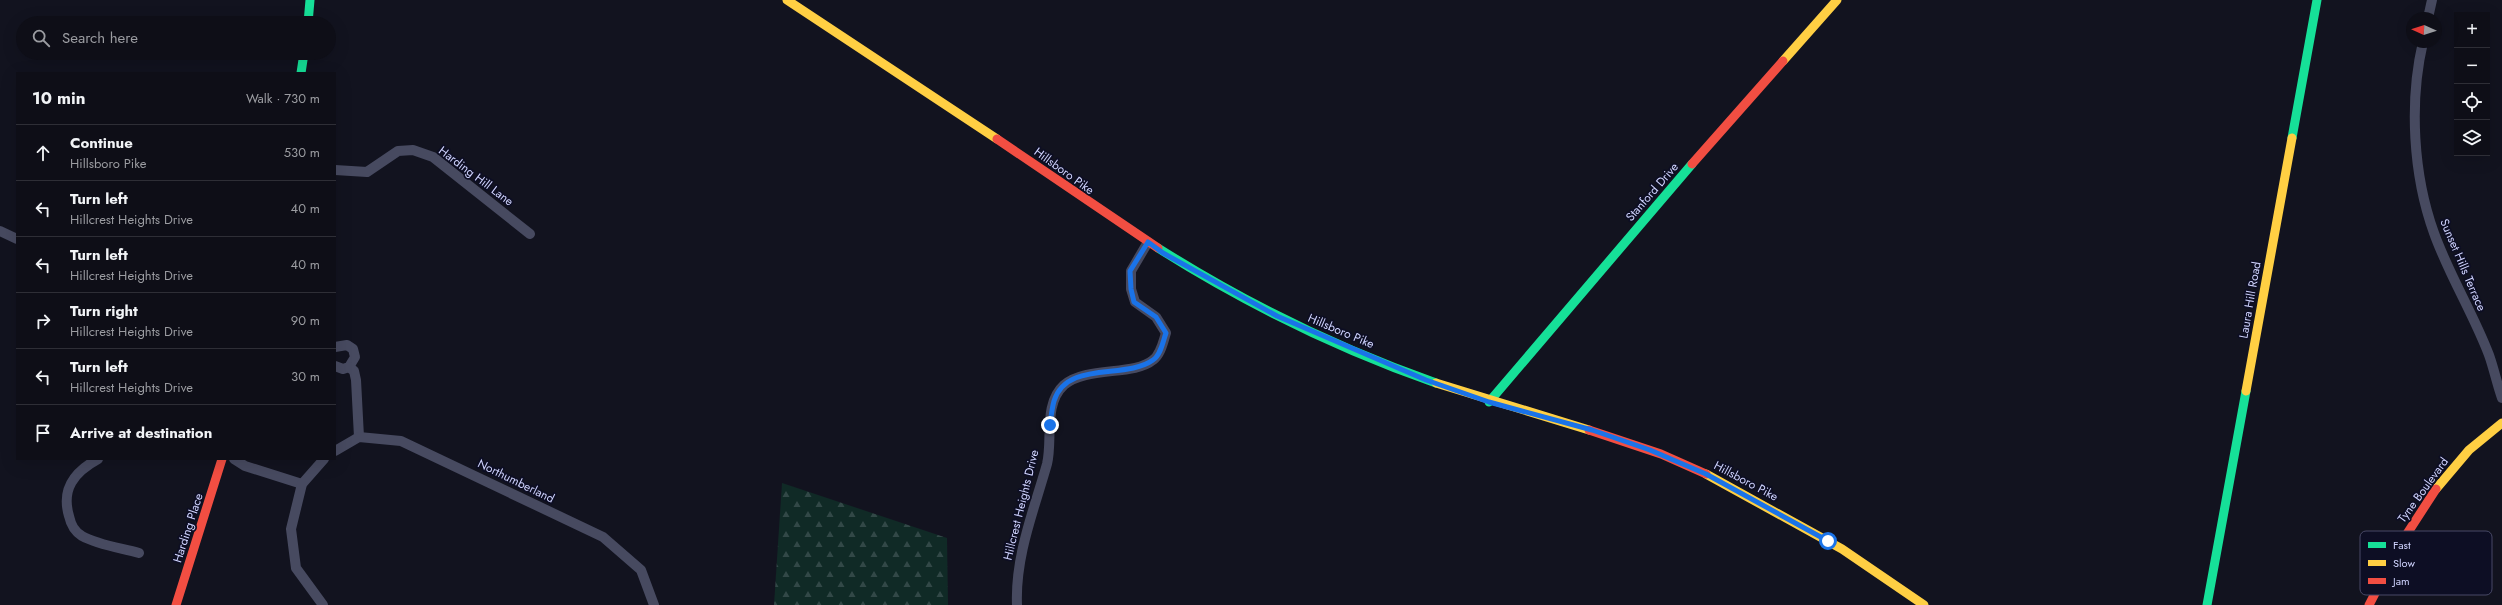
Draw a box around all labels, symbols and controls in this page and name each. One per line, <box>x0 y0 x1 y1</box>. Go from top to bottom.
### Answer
north arrow <box>2406 12 2442 48</box>
map controls <box>2454 12 2490 156</box>
button: + <box>2454 12 2490 48</box>
search box <box>16 16 336 60</box>
icon: search <box>30 27 52 49</box>
text: Search here <box>62 27 138 49</box>
button: − <box>2454 48 2490 84</box>
button: locate <box>2454 84 2490 120</box>
text: 10 min <box>32 86 85 110</box>
text: Walk · 730 m <box>246 89 320 108</box>
button: layers <box>2454 120 2490 156</box>
text: Continue <box>70 132 133 154</box>
icon: ahead <box>32 142 54 164</box>
street label: Harding Hill Lane <box>435 142 517 210</box>
text: 530 m <box>284 143 320 162</box>
street label: Hillsboro Pike <box>1030 143 1098 199</box>
text: Hillsboro Pike <box>70 154 146 173</box>
street label: Stanford Drive <box>1621 159 1683 225</box>
text: Turn left <box>70 188 128 210</box>
icon: left <box>32 198 54 220</box>
text: 40 m <box>291 199 320 218</box>
text: Hillcrest Heights Drive <box>70 210 193 229</box>
street label: Sunset Hills Terrace <box>2435 216 2491 314</box>
text: Turn left <box>70 244 128 266</box>
icon: left <box>32 254 54 276</box>
text: 40 m <box>291 255 320 274</box>
street label: Laura Hill Road <box>2234 260 2266 340</box>
text: Hillcrest Heights Drive <box>70 266 193 285</box>
text: Turn right <box>70 300 138 322</box>
street label: Hillsboro Pike <box>1305 309 1377 353</box>
icon: right <box>32 310 54 332</box>
text: 90 m <box>291 311 320 330</box>
text: Hillcrest Heights Drive <box>70 322 193 341</box>
text: Turn left <box>70 356 128 378</box>
icon: left <box>32 366 54 388</box>
text: 30 m <box>291 367 320 386</box>
text: Hillcrest Heights Drive <box>70 378 193 397</box>
route end <box>1041 416 1059 434</box>
icon: arrive <box>32 422 54 444</box>
text: Arrive at destination <box>70 422 212 444</box>
street label: Hillcrest Heights Drive <box>999 448 1043 562</box>
street label: Tyne Boulevard <box>2393 454 2453 526</box>
street label: Northumberland <box>474 455 558 507</box>
street label: Hillsboro Pike <box>1711 457 1781 505</box>
street label: Harding Place <box>168 491 208 565</box>
legend <box>2360 531 2492 595</box>
route start <box>1819 532 1837 550</box>
text: Fast <box>2393 537 2411 553</box>
text: Slow <box>2393 555 2415 571</box>
text: Jam <box>2391 573 2410 589</box>

